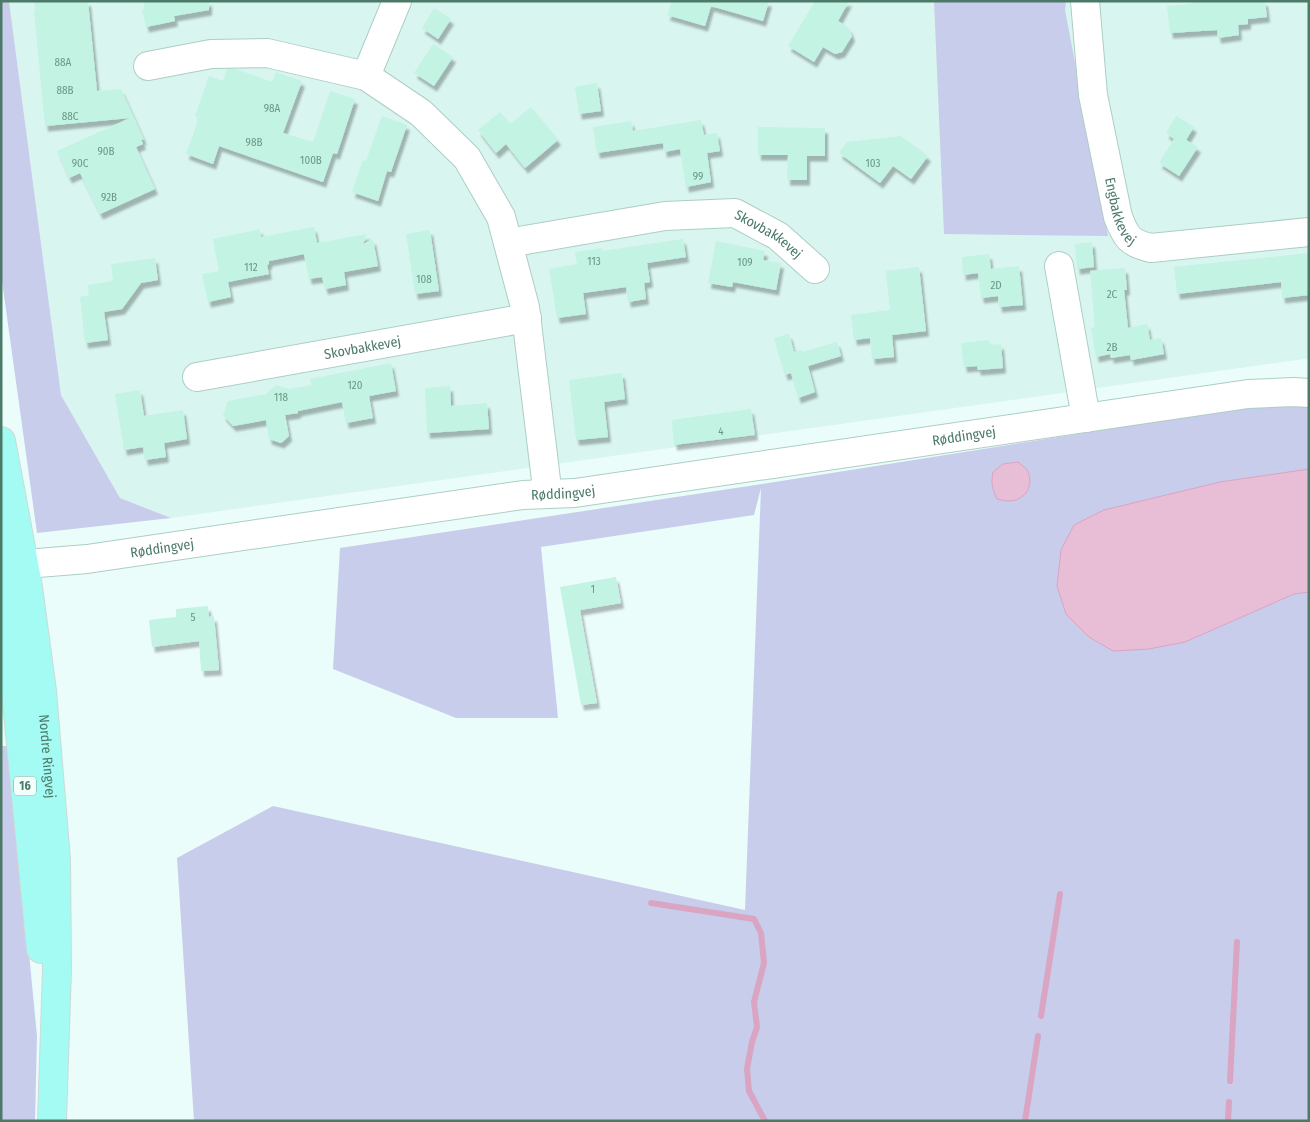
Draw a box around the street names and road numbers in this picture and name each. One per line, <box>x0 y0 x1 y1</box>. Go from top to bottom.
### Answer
street label: Engbakkevej <box>1101 176 1139 250</box>
street label: Skovbakkevej <box>732 206 805 262</box>
street label: Skovbakkevej <box>323 333 402 363</box>
street label: Røddingvej <box>931 423 997 449</box>
street label: Røddingvej <box>531 482 596 504</box>
street label: Røddingvej <box>129 535 195 562</box>
street label: Nordre Ringvej <box>35 714 59 799</box>
road number: 16 <box>14 776 36 796</box>

